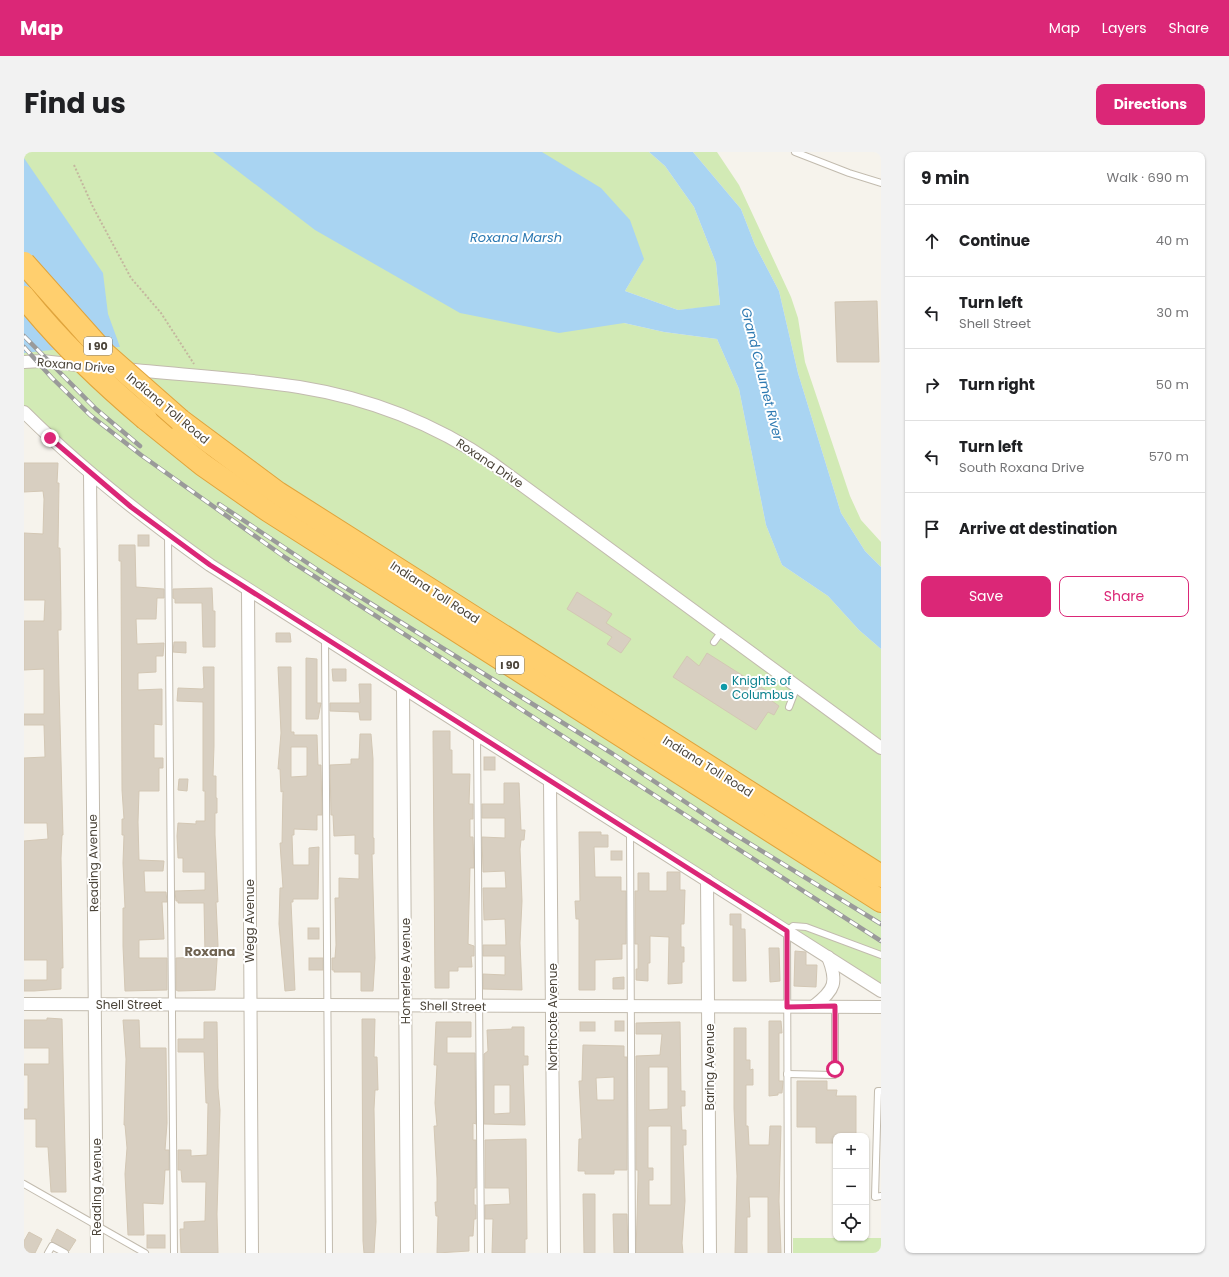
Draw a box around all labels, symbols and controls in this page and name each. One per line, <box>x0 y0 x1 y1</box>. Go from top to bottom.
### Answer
text: Map <box>20 15 63 42</box>
text: Map <box>1049 18 1080 38</box>
text: Layers <box>1102 18 1146 38</box>
text: Share <box>1168 18 1209 38</box>
text: Find us <box>24 84 126 123</box>
button: Directions <box>1096 84 1205 125</box>
text: 9 min <box>921 166 970 190</box>
text: Walk · 690 m <box>1106 168 1189 187</box>
water label: Roxana Marsh <box>470 228 562 247</box>
icon: ahead <box>921 230 943 252</box>
text: Continue <box>959 230 1030 251</box>
text: 40 m <box>1156 231 1189 250</box>
text: Turn left <box>959 292 1023 313</box>
icon: left <box>921 302 943 324</box>
text: 30 m <box>1156 303 1189 322</box>
water label: Grand Calumet River <box>736 306 788 444</box>
text: Shell Street <box>959 314 1031 333</box>
road number: I 90 <box>84 337 112 355</box>
street label: Roxana Drive <box>36 353 116 377</box>
street label: Indiana Toll Road <box>123 368 213 448</box>
icon: right <box>921 374 943 396</box>
text: Turn right <box>959 374 1035 395</box>
text: 50 m <box>1156 375 1189 394</box>
route end <box>41 429 59 447</box>
street label: Roxana Drive <box>453 434 527 492</box>
text: Turn left <box>959 436 1023 457</box>
icon: left <box>921 446 943 468</box>
text: 570 m <box>1149 447 1189 466</box>
text: South Roxana Drive <box>959 458 1084 477</box>
icon: arrive <box>921 518 943 540</box>
text: Arrive at destination <box>959 518 1117 539</box>
street label: Indiana Toll Road <box>387 557 483 627</box>
button: Save <box>921 576 1051 617</box>
button: Share <box>1059 576 1189 617</box>
road number: I 90 <box>496 656 524 674</box>
place label: Knights of Columbus <box>732 672 794 703</box>
marker: Knights of Columbus <box>719 682 729 692</box>
street label: Indiana Toll Road <box>660 731 756 801</box>
street label: Reading Avenue <box>84 814 102 912</box>
street label: Wegg Avenue <box>241 879 258 963</box>
street label: Homerlee Avenue <box>397 918 414 1024</box>
district label: Roxana <box>185 942 236 961</box>
street label: Northcote Avenue <box>544 963 561 1071</box>
street label: Shell Street <box>96 996 162 1013</box>
street label: Shell Street <box>420 997 486 1015</box>
street label: Baring Avenue <box>701 1024 718 1110</box>
route start <box>826 1060 844 1078</box>
map controls <box>833 1133 869 1241</box>
button: + <box>833 1133 869 1169</box>
street label: Reading Avenue <box>88 1138 105 1236</box>
button: − <box>833 1169 869 1205</box>
button: locate <box>833 1205 869 1241</box>

